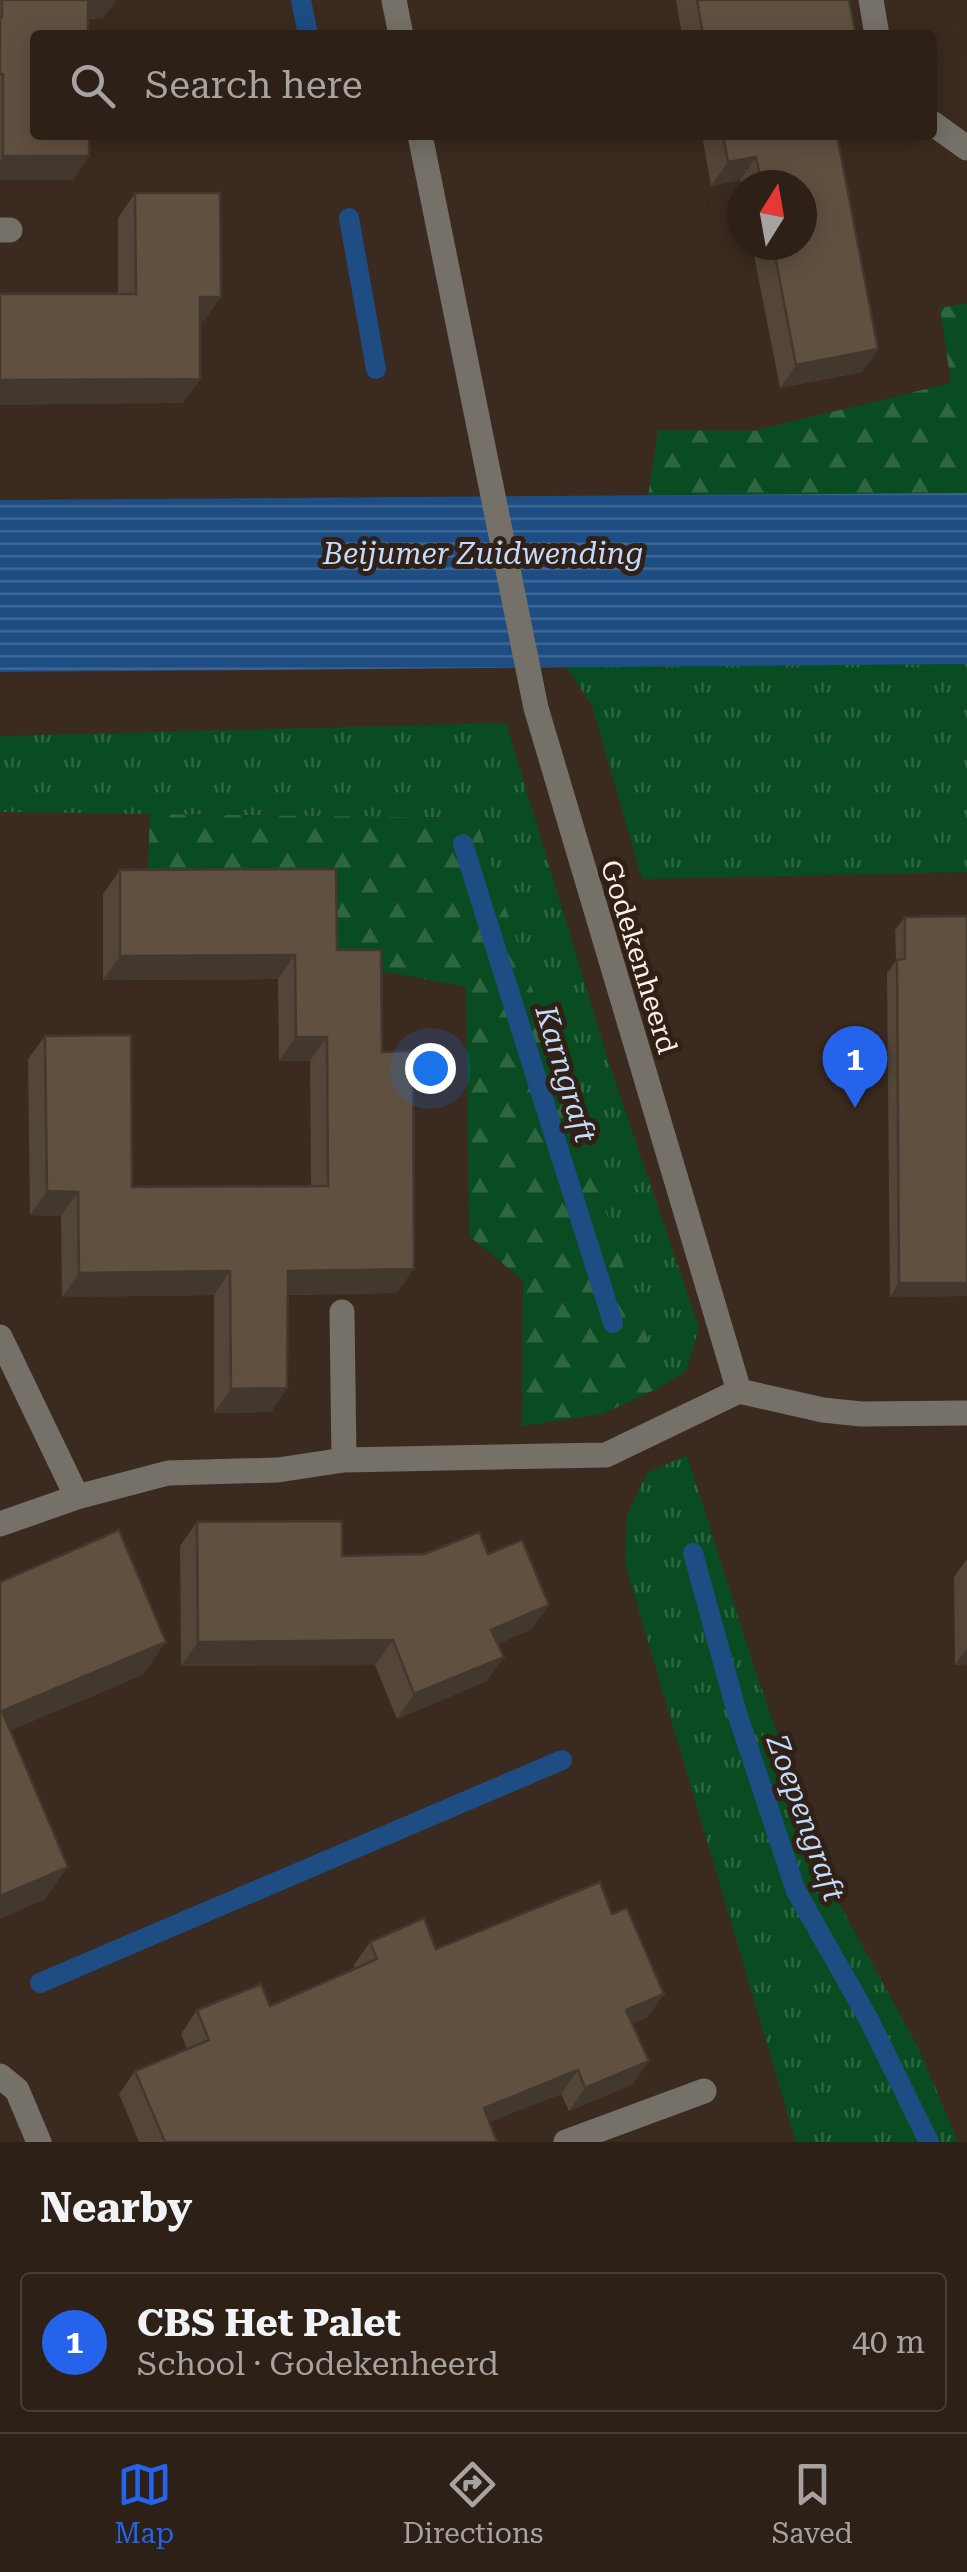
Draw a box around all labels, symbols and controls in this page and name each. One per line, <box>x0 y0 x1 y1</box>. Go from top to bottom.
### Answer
search box <box>30 30 937 140</box>
icon: search <box>65 58 120 113</box>
text: Search here <box>145 63 363 107</box>
north arrow <box>727 170 817 260</box>
water label: Beijumer Zuidwending <box>322 536 643 571</box>
street label: Godekenheerd <box>594 856 684 1058</box>
water label: Karngraft <box>528 1000 603 1147</box>
pin: 1 <box>822 1026 888 1108</box>
your location <box>405 1043 456 1094</box>
water label: Zoepengraft <box>759 1729 852 1906</box>
text: Nearby <box>40 2183 192 2232</box>
text: CBS Het Palet <box>137 2301 401 2345</box>
text: 1 <box>66 2323 83 2361</box>
text: 40 m <box>852 2323 925 2361</box>
text: School · Godekenheerd <box>137 2345 499 2383</box>
tab: Map <box>114 2457 174 2550</box>
tab: Directions <box>402 2457 543 2550</box>
tab: Saved <box>772 2457 853 2550</box>

